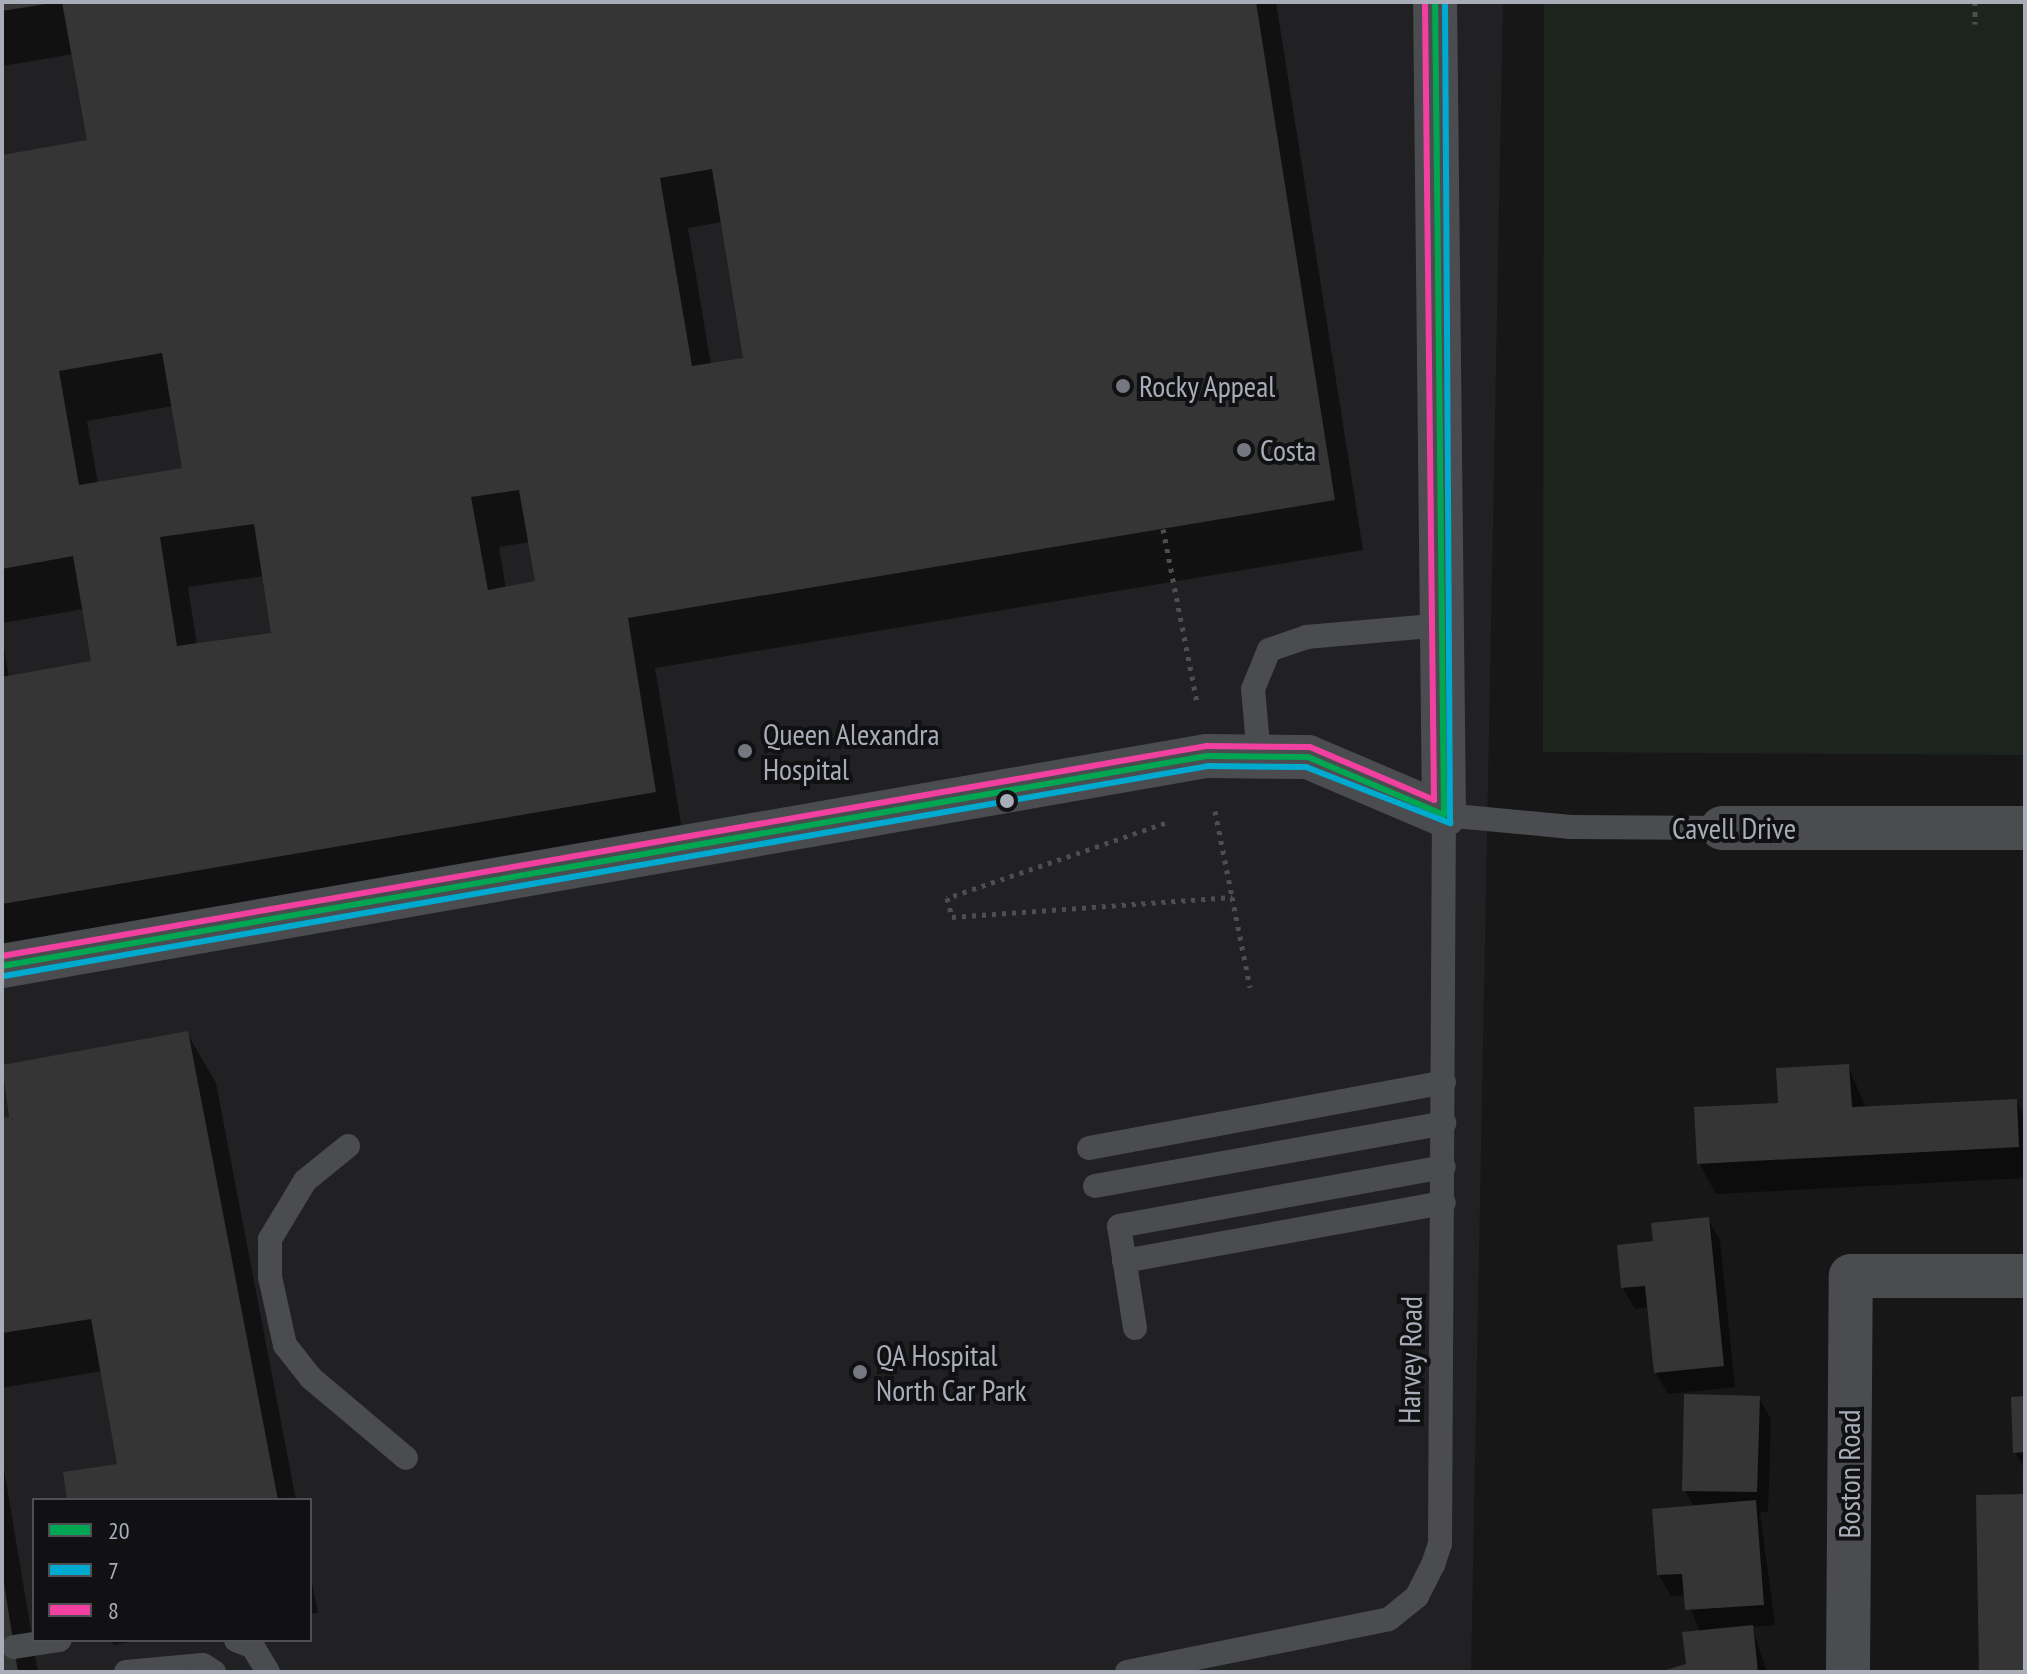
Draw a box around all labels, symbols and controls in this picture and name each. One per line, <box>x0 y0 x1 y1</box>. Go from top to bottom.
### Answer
place label: Rocky Appeal <box>1139 368 1277 404</box>
marker: Rocky Appeal <box>1114 377 1132 395</box>
place label: Costa <box>1260 432 1316 468</box>
marker: Costa <box>1235 441 1253 459</box>
place label: Queen Alexandra Hospital <box>763 716 940 786</box>
marker: Queen Alexandra Hospital <box>734 740 756 762</box>
unlabelled marker <box>999 793 1015 809</box>
street label: Cavell Drive <box>1672 810 1796 846</box>
street label: Harvey Road <box>1391 1295 1429 1425</box>
place label: QA Hospital North Car Park <box>876 1337 1026 1408</box>
marker: QA Hospital North Car Park <box>851 1363 869 1381</box>
street label: Boston Road <box>1831 1410 1867 1538</box>
legend <box>32 1498 312 1642</box>
text: 20 <box>108 1515 130 1546</box>
text: 7 <box>108 1555 119 1586</box>
text: 8 <box>108 1595 119 1626</box>

